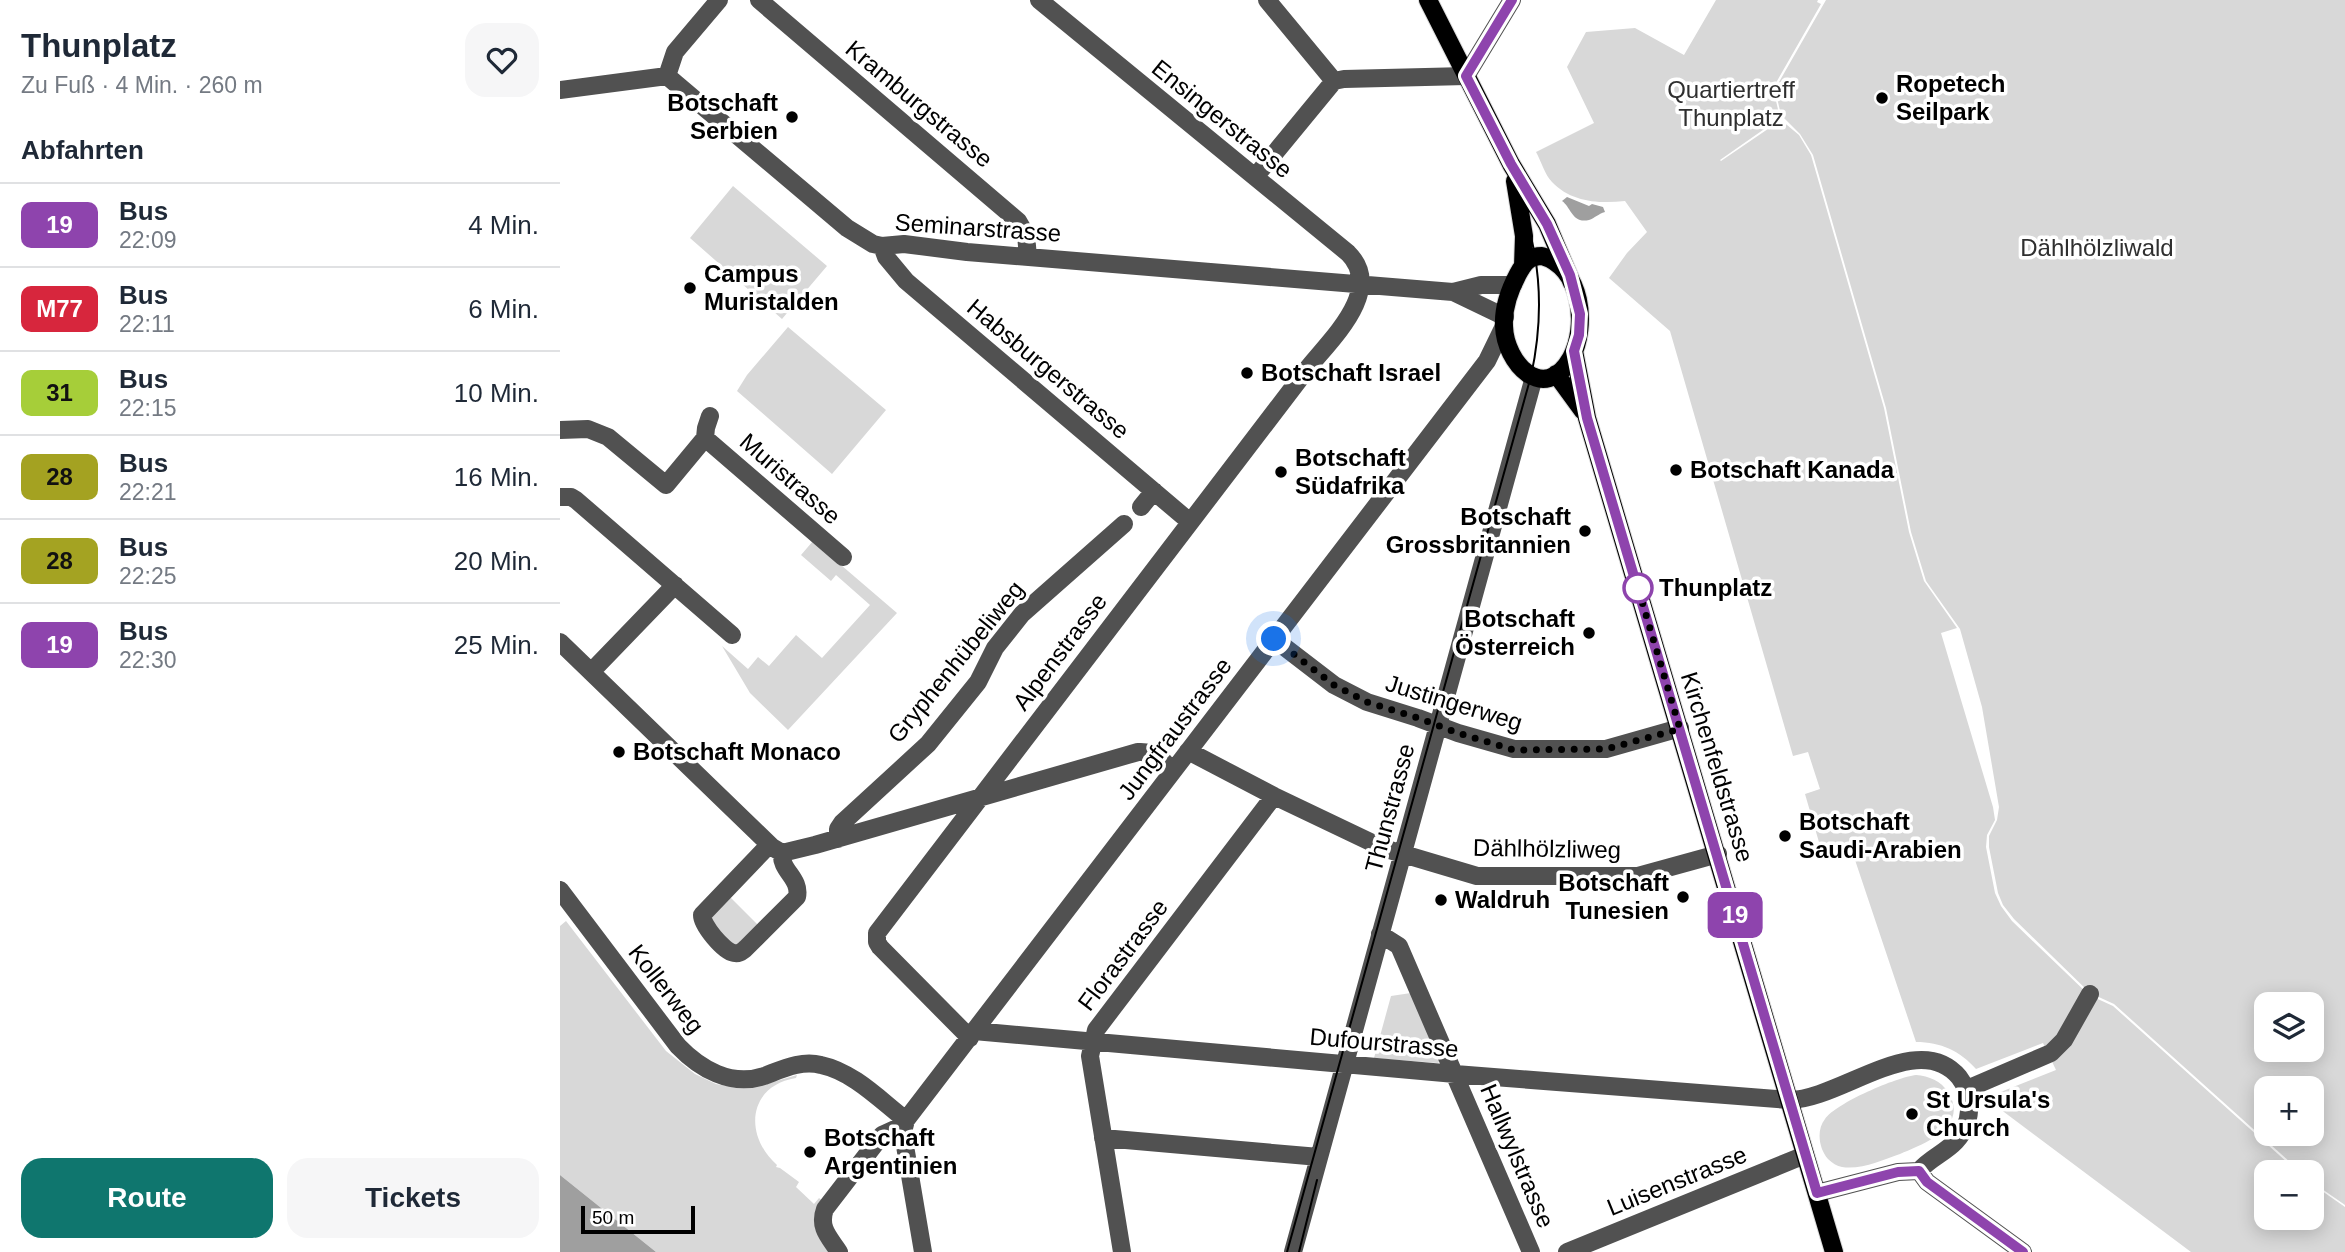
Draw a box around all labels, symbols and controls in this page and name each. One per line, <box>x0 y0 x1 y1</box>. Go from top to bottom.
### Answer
button: heart <box>465 23 539 97</box>
text: Thunplatz <box>21 27 177 64</box>
street label: Kramburgstrasse <box>841 35 998 173</box>
street label: Ensingerstrasse <box>1147 54 1298 183</box>
place label: Ropetech Seilpark <box>1896 70 2005 125</box>
text: Zu Fuß · 4 Min. · 260 m <box>21 72 263 98</box>
park label: Quartiertreff Thunplatz <box>1667 76 1795 131</box>
place label: Botschaft Serbien <box>667 89 778 144</box>
marker: Ropetech Seilpark <box>1874 90 1890 106</box>
marker: Botschaft Serbien <box>784 109 800 125</box>
text: Abfahrten <box>21 135 144 165</box>
text: Bus <box>119 196 168 226</box>
street label: Seminarstrasse <box>894 208 1062 247</box>
text: 4 Min. <box>468 210 539 240</box>
text: 19 <box>46 211 73 238</box>
text: 22:09 <box>119 227 177 253</box>
park label: Dählhölzliwald <box>2020 234 2174 261</box>
place label: Campus Muristalden <box>704 260 839 315</box>
text: Bus <box>119 280 168 310</box>
marker: Campus Muristalden <box>682 280 698 296</box>
street label: Habsburgerstrasse <box>962 293 1135 444</box>
text: 6 Min. <box>468 294 539 324</box>
text: M77 <box>36 295 83 322</box>
text: 22:11 <box>119 311 175 337</box>
place label: Botschaft Israel <box>1261 359 1441 386</box>
text: Bus <box>119 364 168 394</box>
marker: Botschaft Israel <box>1239 365 1255 381</box>
text: 10 Min. <box>454 378 539 408</box>
text: 31 <box>46 379 73 406</box>
text: 22:15 <box>119 395 177 421</box>
street label: Muristrasse <box>735 428 846 529</box>
place label: Botschaft Südafrika <box>1295 444 1406 499</box>
text: Bus <box>119 448 168 478</box>
place label: Botschaft Kanada <box>1690 456 1895 483</box>
text: 16 Min. <box>454 462 539 492</box>
marker: Botschaft Kanada <box>1668 462 1684 478</box>
text: 28 <box>46 463 73 490</box>
marker: Botschaft Südafrika <box>1273 464 1289 480</box>
text: 22:21 <box>119 479 177 505</box>
place label: Botschaft Grossbritannien <box>1386 503 1571 558</box>
marker: Botschaft Grossbritannien <box>1577 523 1593 539</box>
text: Bus <box>119 532 168 562</box>
text: 20 Min. <box>454 546 539 576</box>
text: 28 <box>46 547 73 574</box>
text: 22:25 <box>119 563 177 589</box>
marker: Thunplatz <box>1623 573 1653 603</box>
place label: Thunplatz <box>1659 574 1772 601</box>
street label: Gryphenhübeliweg <box>882 575 1029 748</box>
street label: Alpenstrasse <box>1007 588 1112 715</box>
place label: Botschaft Österreich <box>1455 605 1575 660</box>
text: Bus <box>119 616 168 646</box>
your location <box>1256 621 1291 656</box>
marker: Botschaft Österreich <box>1581 625 1597 641</box>
text: 25 Min. <box>454 630 539 660</box>
text: 19 <box>46 631 73 658</box>
text: 22:30 <box>119 647 177 673</box>
street label: Jungfraustrasse <box>1112 652 1237 805</box>
street label: Justingerweg <box>1383 669 1526 736</box>
street label: Kirchenfeldstrasse <box>1676 669 1759 865</box>
place label: Botschaft Monaco <box>633 738 841 765</box>
street label: Thunstrasse <box>1359 741 1420 875</box>
marker: Botschaft Monaco <box>611 744 627 760</box>
place label: Botschaft Saudi-Arabien <box>1799 808 1962 863</box>
marker: Botschaft Saudi-Arabien <box>1777 828 1793 844</box>
street label: Dählhölzliweg <box>1473 834 1621 863</box>
place label: Botschaft Tunesien <box>1558 869 1669 924</box>
place label: Waldruh <box>1455 886 1550 913</box>
marker: Botschaft Tunesien <box>1675 889 1691 905</box>
marker: Waldruh <box>1433 892 1449 908</box>
line badge: 19 <box>1704 892 1766 938</box>
street label: Florastrasse <box>1072 894 1173 1016</box>
text: 19 <box>1722 901 1748 928</box>
street label: Kollerweg <box>623 939 709 1039</box>
map controls <box>2254 992 2324 1230</box>
button: layers <box>2254 992 2324 1062</box>
street label: Dufourstrasse <box>1308 1023 1460 1062</box>
button: + <box>2254 1076 2324 1146</box>
street label: Hallwylstrasse <box>1475 1080 1560 1232</box>
place label: St Ursula's Church <box>1926 1086 2050 1141</box>
marker: St Ursula's Church <box>1904 1106 1920 1122</box>
place label: Botschaft Argentinien <box>824 1124 957 1179</box>
street label: Luisenstrasse <box>1603 1140 1751 1221</box>
marker: Botschaft Argentinien <box>802 1144 818 1160</box>
button: Route <box>21 1158 273 1238</box>
button: Tickets <box>287 1158 539 1238</box>
button: − <box>2254 1160 2324 1230</box>
scale bar <box>581 1203 695 1235</box>
text: 50 m <box>592 1207 634 1228</box>

